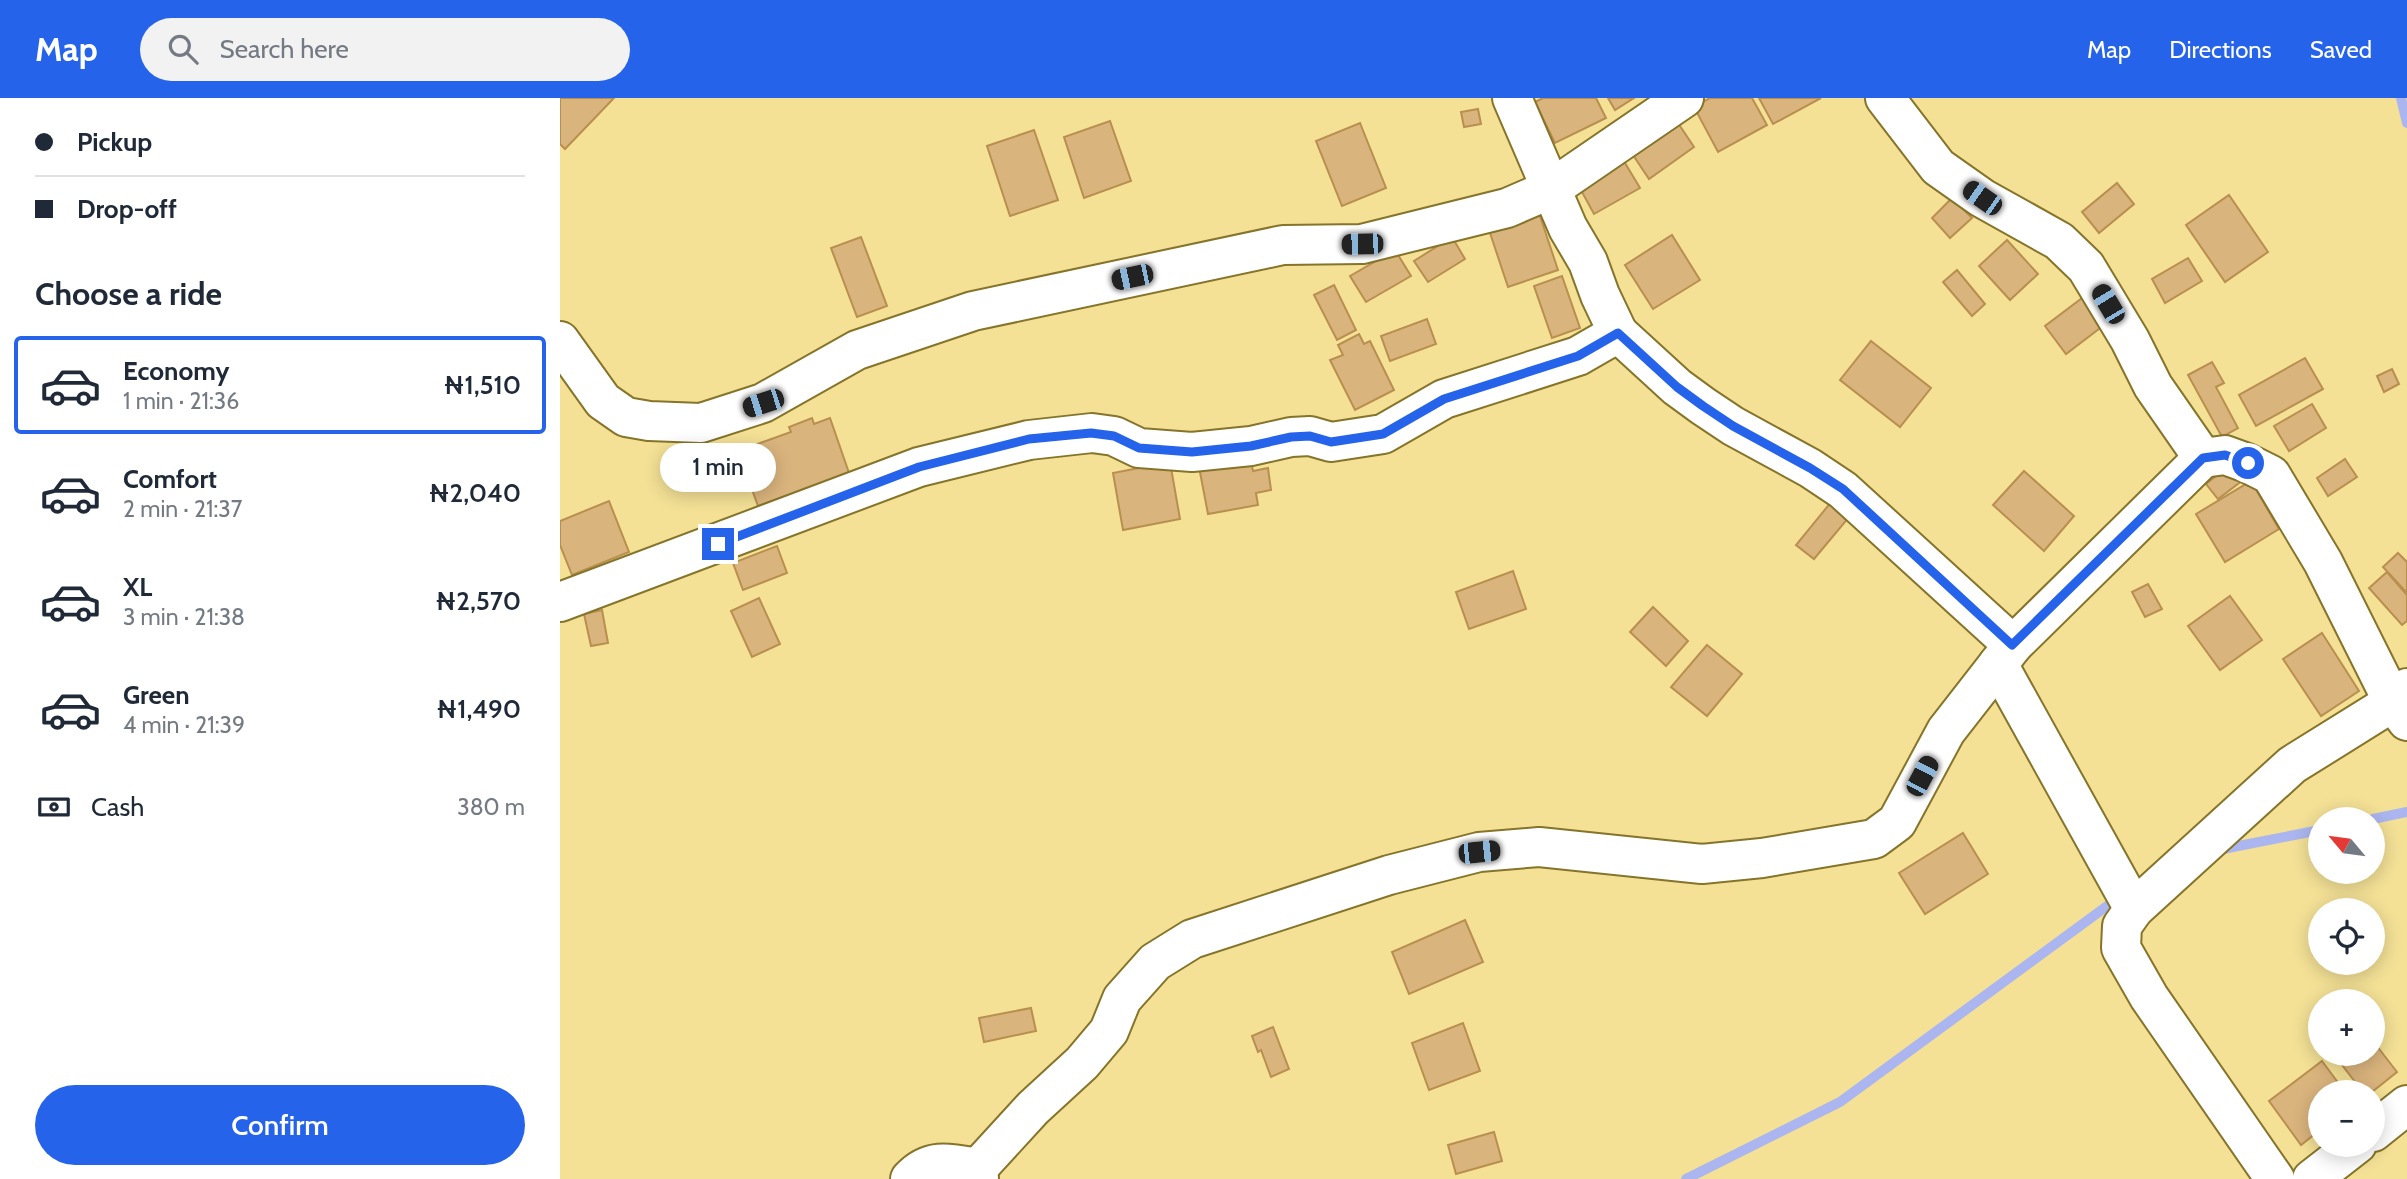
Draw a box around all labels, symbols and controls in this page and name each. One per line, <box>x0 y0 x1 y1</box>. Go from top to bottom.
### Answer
search box <box>140 18 630 81</box>
text: Map <box>35 29 98 69</box>
icon: search <box>164 30 202 68</box>
text: Search here <box>220 33 349 65</box>
text: Map <box>2087 35 2131 64</box>
text: Directions <box>2169 35 2272 64</box>
text: Saved <box>2310 35 2372 64</box>
text: Pickup <box>77 126 152 158</box>
car <box>1959 177 2006 219</box>
text: Drop-off <box>77 193 177 225</box>
car <box>1341 233 1384 255</box>
car <box>1110 262 1155 292</box>
text: Choose a ride <box>35 274 222 313</box>
car <box>2089 281 2128 327</box>
icon: car <box>39 354 102 417</box>
text: Economy <box>123 355 229 387</box>
text: ₦1,510 <box>443 369 521 401</box>
text: 1 min · 21:36 <box>123 387 239 415</box>
car <box>740 387 787 419</box>
callout: 1 min <box>660 442 776 492</box>
route start <box>2232 447 2264 479</box>
text: 1 min <box>692 453 744 481</box>
icon: car <box>39 462 102 525</box>
text: Comfort <box>123 463 217 495</box>
text: ₦2,040 <box>428 477 521 509</box>
text: 2 min · 21:37 <box>123 495 242 523</box>
route end <box>702 528 734 560</box>
icon: car <box>39 570 102 633</box>
text: XL <box>123 571 152 603</box>
text: ₦2,570 <box>435 585 521 617</box>
text: 3 min · 21:38 <box>123 603 245 631</box>
icon: car <box>39 678 102 741</box>
text: Green <box>123 679 190 711</box>
text: ₦1,490 <box>436 693 521 725</box>
text: 4 min · 21:39 <box>123 711 245 739</box>
car <box>1903 753 1942 799</box>
icon: cash <box>35 788 73 826</box>
text: Cash <box>91 791 144 823</box>
text: 380 m <box>457 793 525 821</box>
north arrow <box>2308 807 2385 884</box>
map controls <box>2308 807 2385 1157</box>
car <box>1458 839 1501 865</box>
button: locate <box>2308 898 2385 975</box>
button: + <box>2308 989 2385 1066</box>
button: − <box>2308 1080 2385 1157</box>
button: Confirm <box>35 1085 525 1165</box>

